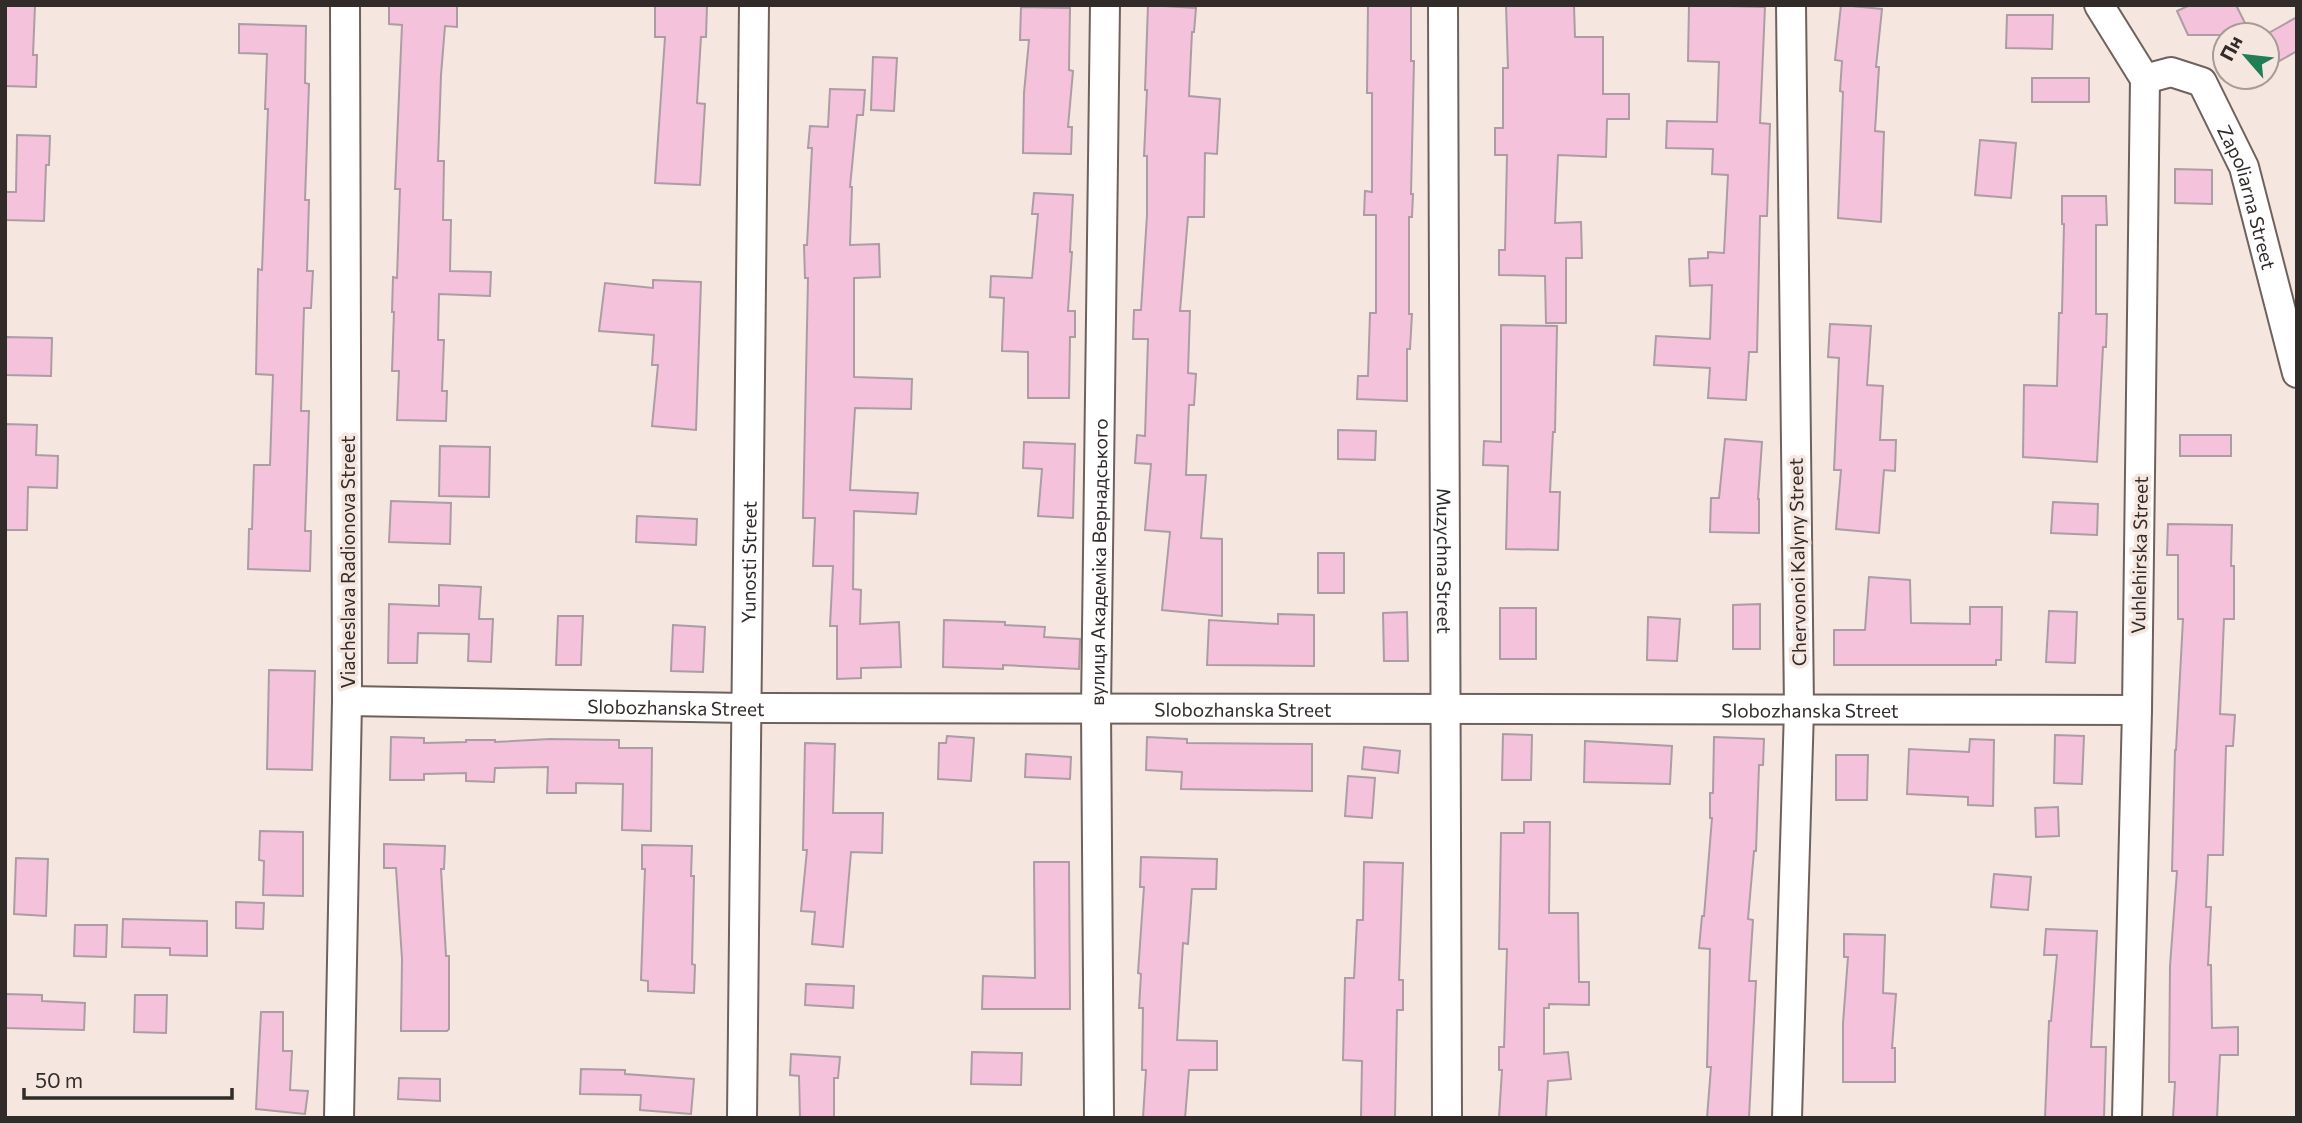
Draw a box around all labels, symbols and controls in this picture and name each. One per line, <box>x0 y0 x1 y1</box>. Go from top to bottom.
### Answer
north arrow <box>2211 21 2281 91</box>
text: Пн <box>2214 31 2247 64</box>
street label: Zapoliarna Street <box>2213 121 2281 272</box>
street label: вулиця Академіка Вернадського <box>1085 418 1111 706</box>
street label: Viacheslava Radionova Street <box>336 435 359 689</box>
street label: Chervonoi Kalyny Street <box>1784 457 1810 666</box>
street label: Vuhlehirska Street <box>2126 476 2152 634</box>
street label: Muzychna Street <box>1433 488 1457 634</box>
street label: Yunosti Street <box>736 500 760 623</box>
street label: Slobozhanska Street <box>587 694 765 720</box>
street label: Slobozhanska Street <box>1154 697 1332 720</box>
street label: Slobozhanska Street <box>1721 698 1899 721</box>
scale bar <box>24 1056 233 1100</box>
text: 50 m <box>35 1067 83 1092</box>

